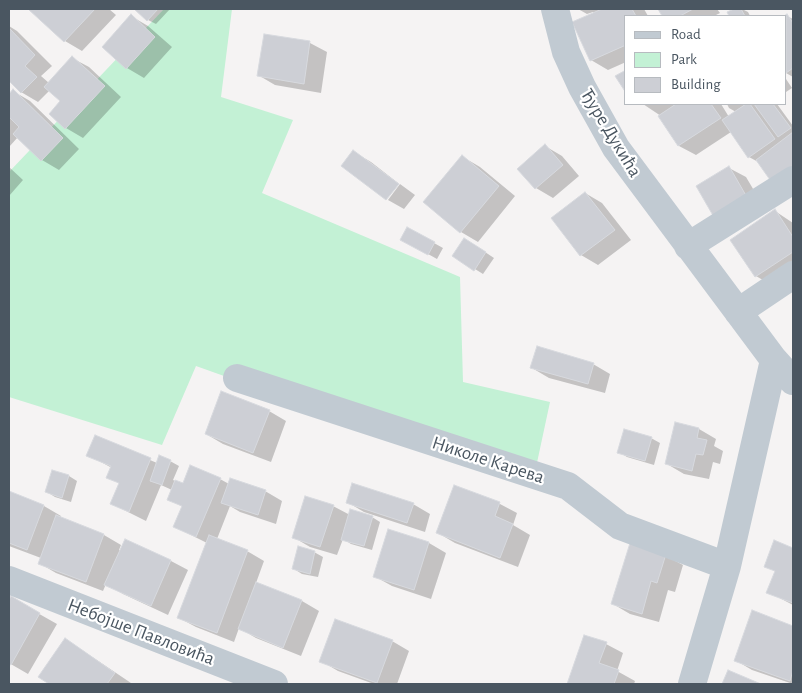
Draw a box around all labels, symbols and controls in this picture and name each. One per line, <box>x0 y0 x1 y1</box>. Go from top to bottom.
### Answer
legend <box>624 15 787 105</box>
text: Road <box>671 27 701 42</box>
text: Park <box>671 52 697 67</box>
text: Building <box>671 77 721 92</box>
street label: Ђуре Дукића <box>576 85 646 181</box>
street label: Николе Карева <box>429 431 547 489</box>
street label: Небојше Павловића <box>64 593 218 671</box>

